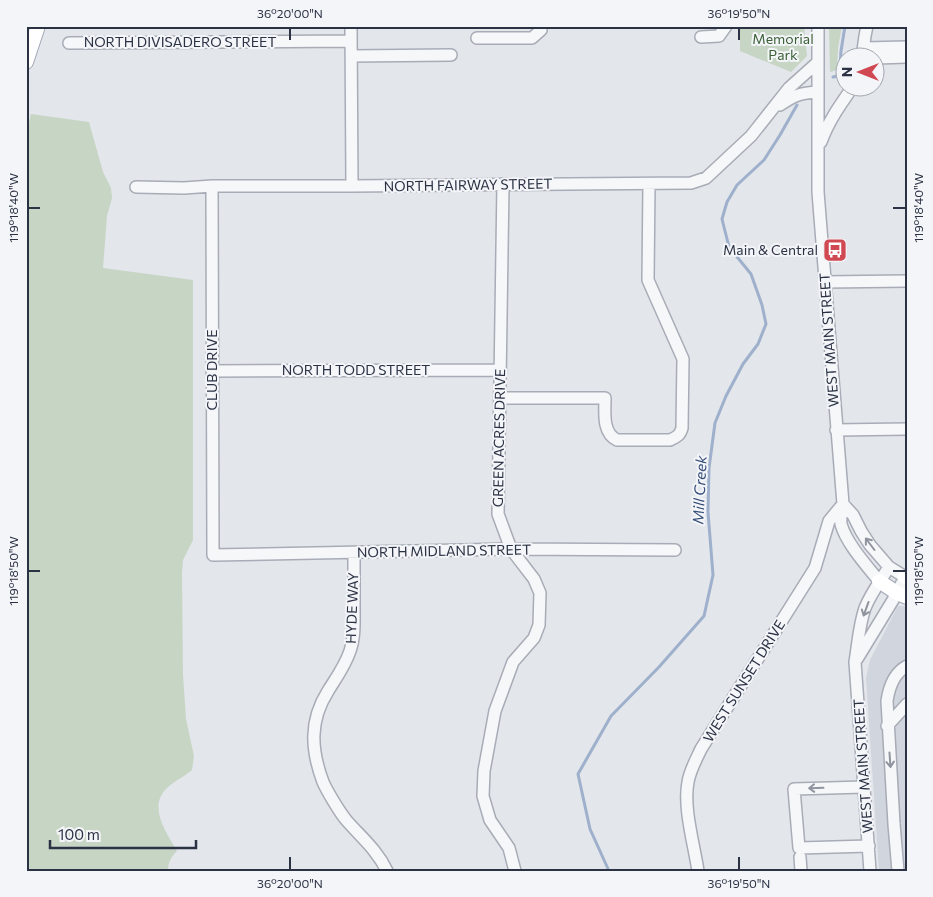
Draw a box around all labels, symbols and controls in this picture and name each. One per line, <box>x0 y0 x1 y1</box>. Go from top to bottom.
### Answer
text: 36°20'00"N <box>257 6 323 20</box>
text: 36°19'50"N <box>708 6 770 20</box>
park label: Memorial Park <box>752 30 814 63</box>
street label: NORTH DIVISADERO STREET <box>84 33 276 50</box>
north arrow <box>836 48 886 98</box>
text: N <box>838 67 855 77</box>
text: 119°18'40"W <box>6 173 20 243</box>
text: 119°18'40"W <box>911 173 925 243</box>
street label: NORTH FAIRWAY STREET <box>383 175 553 194</box>
bus stop icon: Main & Central <box>822 237 848 263</box>
place label: Main & Central <box>723 241 818 258</box>
street label: WEST MAIN STREET <box>815 272 842 408</box>
street label: CLUB DRIVE <box>203 330 220 410</box>
street label: NORTH TODD STREET <box>282 361 430 378</box>
street label: GREEN ACRES DRIVE <box>489 369 508 507</box>
water label: Mill Creek <box>688 454 710 525</box>
text: 119°18'50"W <box>6 536 20 606</box>
text: 119°18'50"W <box>911 536 925 606</box>
one-way arrow <box>865 538 876 551</box>
street label: NORTH MIDLAND STREET <box>357 540 531 561</box>
street label: HYDE WAY <box>342 572 361 644</box>
one-way arrow <box>861 601 870 617</box>
street label: WEST SUNSET DRIVE <box>699 616 788 745</box>
street label: WEST MAIN STREET <box>849 698 876 834</box>
one-way arrow <box>885 751 894 767</box>
one-way arrow <box>808 783 824 793</box>
scale bar <box>50 817 196 849</box>
text: 100 m <box>58 825 100 843</box>
text: 36°20'00"N <box>257 876 323 890</box>
text: 36°19'50"N <box>708 876 770 890</box>

